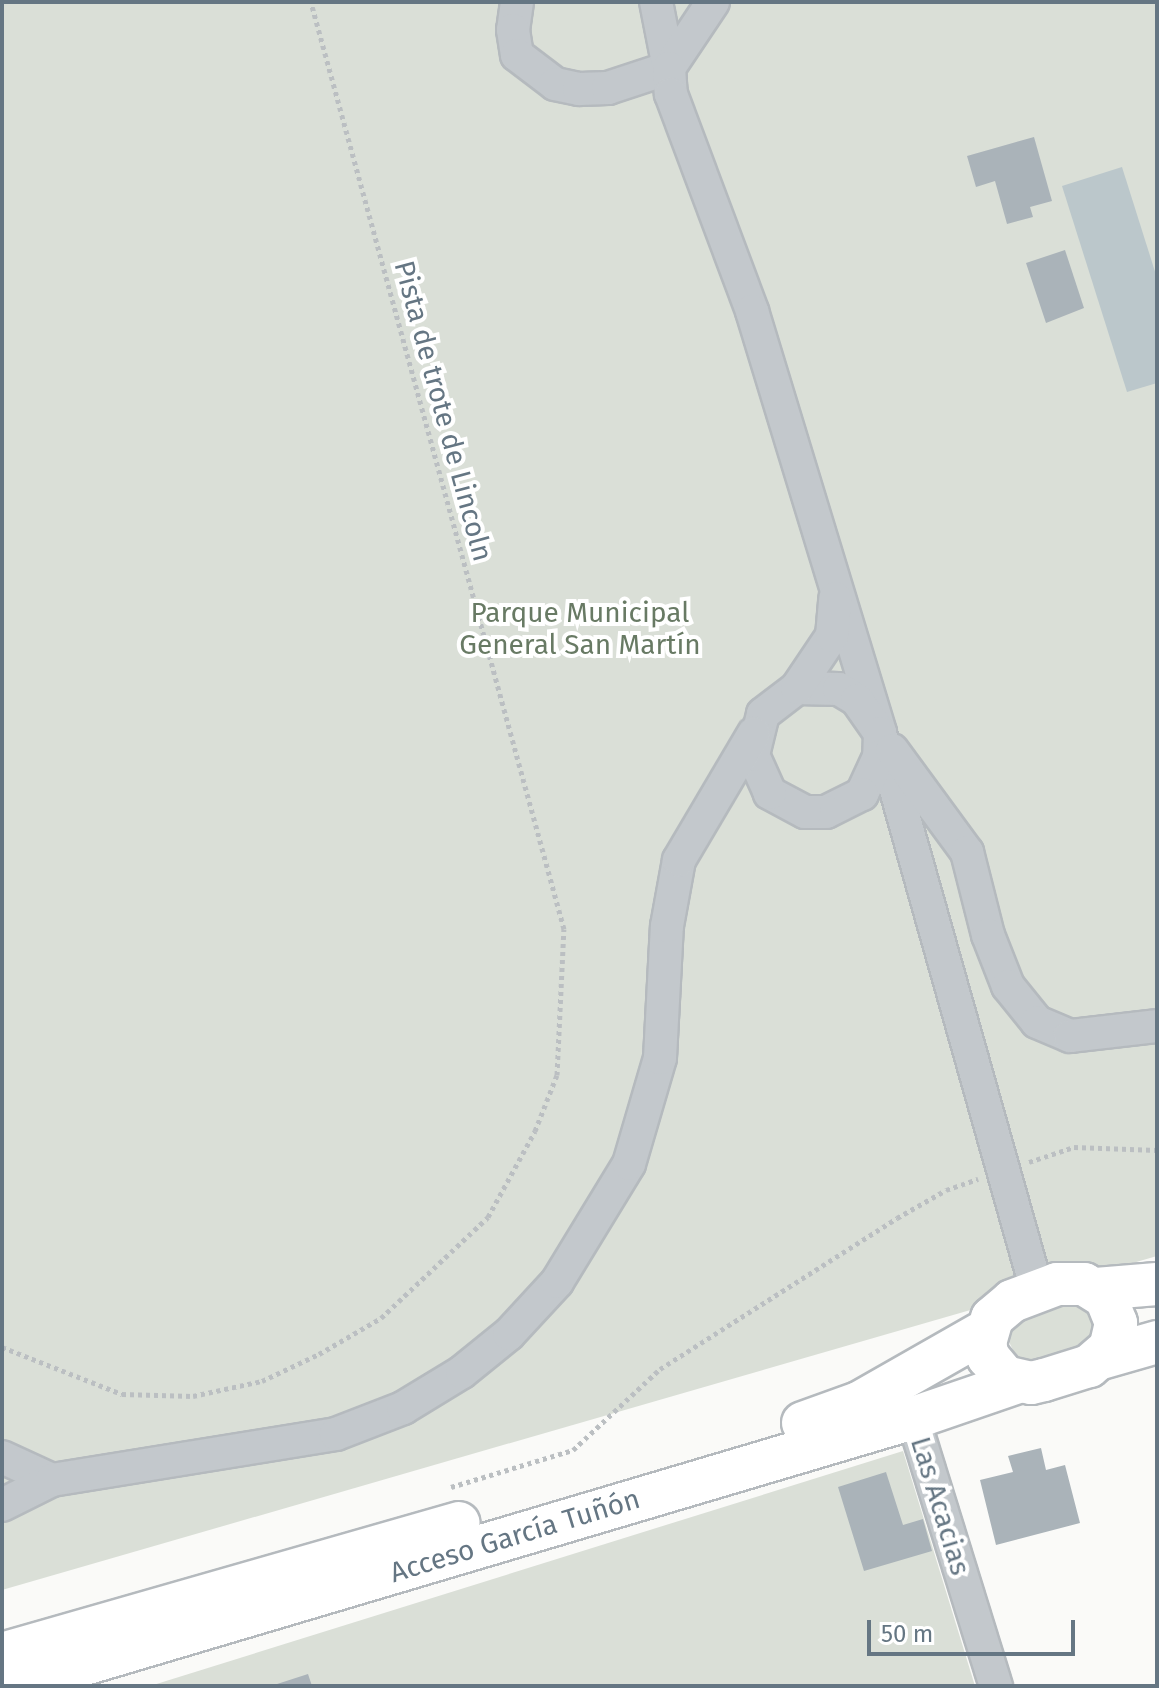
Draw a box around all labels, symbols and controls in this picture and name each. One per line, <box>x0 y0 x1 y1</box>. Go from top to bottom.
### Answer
street label: Pista de trote de Lincoln <box>387 257 499 565</box>
park label: Parque Municipal General San Martín <box>459 596 701 662</box>
street label: Las Acacias <box>903 1433 977 1579</box>
street label: Acceso García Tuñón <box>386 1482 644 1590</box>
scale bar <box>871 1604 1079 1654</box>
text: 50 m <box>881 1620 933 1648</box>

